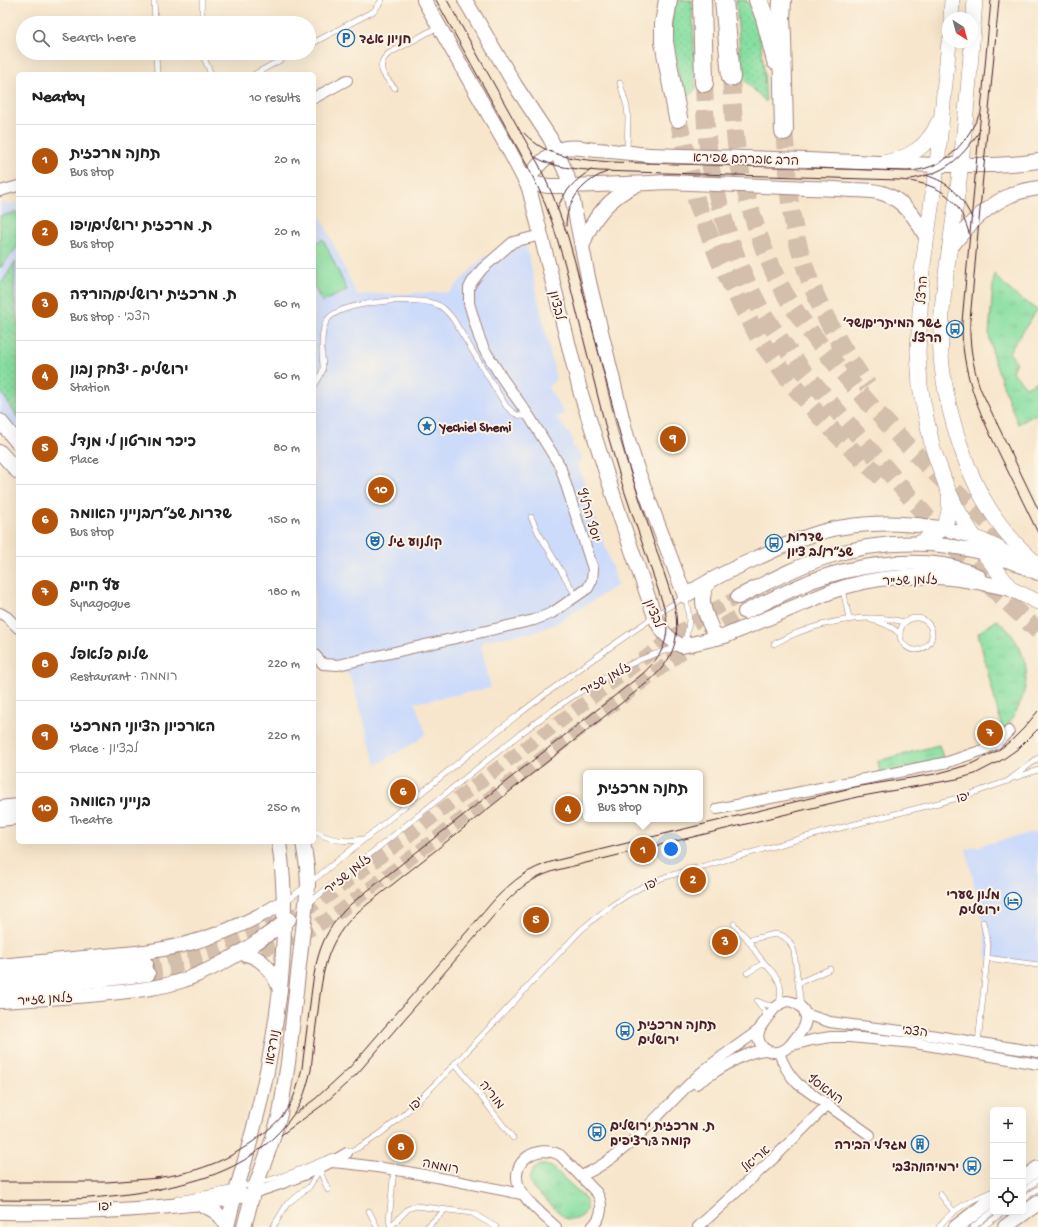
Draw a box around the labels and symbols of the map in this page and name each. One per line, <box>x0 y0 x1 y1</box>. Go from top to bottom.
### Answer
north arrow <box>942 12 978 48</box>
parking icon: חניון אגד <box>336 28 356 48</box>
place label: חניון אגד <box>359 33 411 48</box>
street label: הרב אברהם שפירא <box>693 151 799 170</box>
street label: הרצל <box>914 275 932 305</box>
street label: לבציון <box>545 289 568 322</box>
place label: גשר המיתרים/שד׳ הרצל <box>843 317 943 347</box>
bus stop icon: גשר המיתרים/שד׳ הרצל <box>945 319 965 339</box>
place icon: Yechiel Shemi <box>417 416 437 436</box>
place label: Yechiel Shemi <box>438 421 512 436</box>
pin: 9 <box>660 424 686 454</box>
pin: 10 <box>368 475 394 505</box>
street label: יוסף הרליץ <box>572 487 604 545</box>
theatre icon: קולנוע גיל <box>365 531 385 551</box>
place label: שדרות שז״ר/לב ציון <box>786 531 854 561</box>
bus stop icon: שדרות שז״ר/לב ציון <box>764 533 784 553</box>
place label: קולנוע גיל <box>388 535 443 551</box>
street label: זלמן שז"ר <box>882 572 938 590</box>
street label: לבציון <box>640 597 667 631</box>
street label: זלמן שז"ר <box>578 659 634 700</box>
pin: 7 <box>977 718 1003 748</box>
pin: 6 <box>390 777 416 807</box>
street label: יפו <box>955 789 973 808</box>
pin: 4 <box>555 794 581 824</box>
pin: 1 <box>630 835 656 865</box>
your location <box>661 839 681 859</box>
street label: זלמן שז"ר <box>322 851 375 898</box>
pin: 2 <box>680 865 706 895</box>
street label: יפו <box>642 875 662 895</box>
place label: מלון שערי ירושלים <box>947 888 1000 919</box>
hotel icon: מלון שערי ירושלים <box>1003 891 1023 911</box>
pin: 5 <box>523 905 549 935</box>
pin: 3 <box>712 927 738 957</box>
street label: זלמן שז"ר <box>17 990 73 1010</box>
place label: תחנה מרכזית ירושלים <box>637 1019 716 1049</box>
bus stop icon: תחנה מרכזית ירושלים <box>615 1021 635 1041</box>
street label: הצבי <box>901 1022 929 1042</box>
street label: נורדאו <box>263 1029 284 1066</box>
street label: המאסף <box>803 1071 846 1108</box>
street label: מוריה <box>475 1078 507 1113</box>
street label: יפו <box>406 1094 427 1115</box>
place label: ת. מרכזית ירושלים קומה 3/רציפים <box>610 1119 715 1150</box>
bus stop icon: ת. מרכזית ירושלים קומה 3/רציפים <box>587 1122 607 1142</box>
pin: 8 <box>388 1132 414 1162</box>
building icon: מגדלי הבירה <box>910 1134 930 1154</box>
place label: מגדלי הבירה <box>835 1138 907 1154</box>
street label: אריאל <box>739 1142 774 1177</box>
bus stop icon: ירמיהו/הצבי <box>962 1156 982 1176</box>
street label: רוממה <box>421 1157 460 1178</box>
place label: ירמיהו/הצבי <box>892 1161 959 1176</box>
street label: יפו <box>97 1200 113 1215</box>

